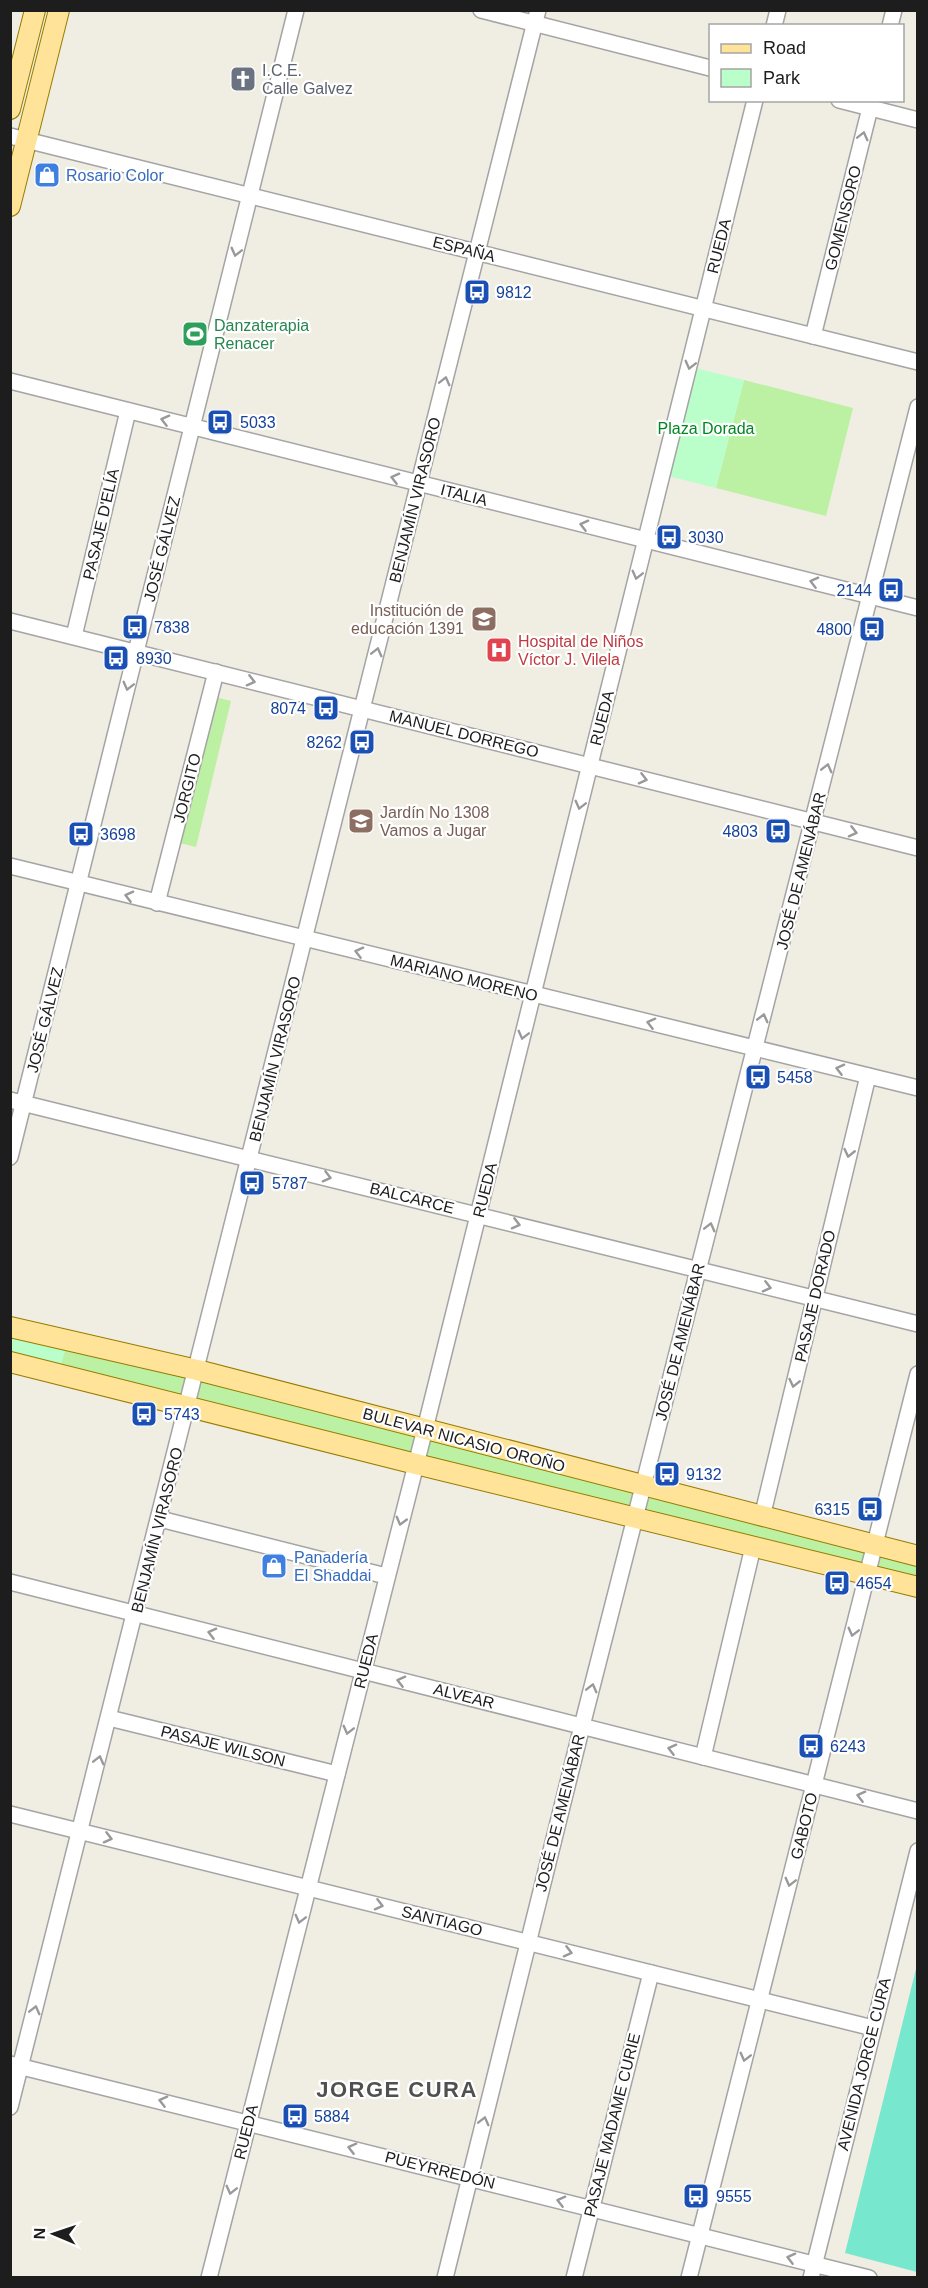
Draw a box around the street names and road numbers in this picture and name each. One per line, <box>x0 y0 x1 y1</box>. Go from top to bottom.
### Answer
street label: GOMENSORO <box>822 164 864 272</box>
street label: RUEDA <box>704 216 734 275</box>
street label: ESPAÑA <box>431 231 498 265</box>
street label: BENJAMÍN VIRASORO <box>385 415 444 584</box>
street label: PASAJE D'ELÍA <box>79 466 122 581</box>
street label: ITALIA <box>439 481 490 509</box>
street label: JOSÉ GÁLVEZ <box>140 494 183 604</box>
street label: RUEDA <box>587 688 617 747</box>
street label: MANUEL DORREGO <box>388 707 540 761</box>
street label: JORGITO <box>170 752 204 824</box>
street label: JOSÉ DE AMENÁBAR <box>772 790 829 952</box>
street label: MARIANO MORENO <box>389 951 539 1005</box>
street label: JOSÉ GÁLVEZ <box>23 965 66 1075</box>
street label: BENJAMÍN VIRASORO <box>245 974 304 1143</box>
street label: RUEDA <box>470 1160 500 1219</box>
street label: BALCARCE <box>368 1179 456 1217</box>
street label: PASAJE DORADO <box>792 1228 838 1364</box>
street label: JOSÉ DE AMENÁBAR <box>651 1261 708 1423</box>
street label: BULEVAR NICASIO OROÑO <box>361 1403 567 1475</box>
street label: BENJAMÍN VIRASORO <box>127 1445 186 1614</box>
street label: RUEDA <box>351 1631 381 1690</box>
street label: ALVEAR <box>432 1680 496 1712</box>
street label: PASAJE WILSON <box>159 1722 287 1770</box>
street label: JOSÉ DE AMENÁBAR <box>531 1732 588 1894</box>
street label: GABOTO <box>788 1791 820 1861</box>
street label: SANTIAGO <box>400 1903 484 1939</box>
street label: AVENIDA JORGE CURA <box>834 1976 894 2152</box>
street label: PASAJE MADAME CURIE <box>581 2031 643 2219</box>
street label: RUEDA <box>231 2102 261 2161</box>
street label: PUEYRREDÓN <box>383 2147 497 2192</box>

